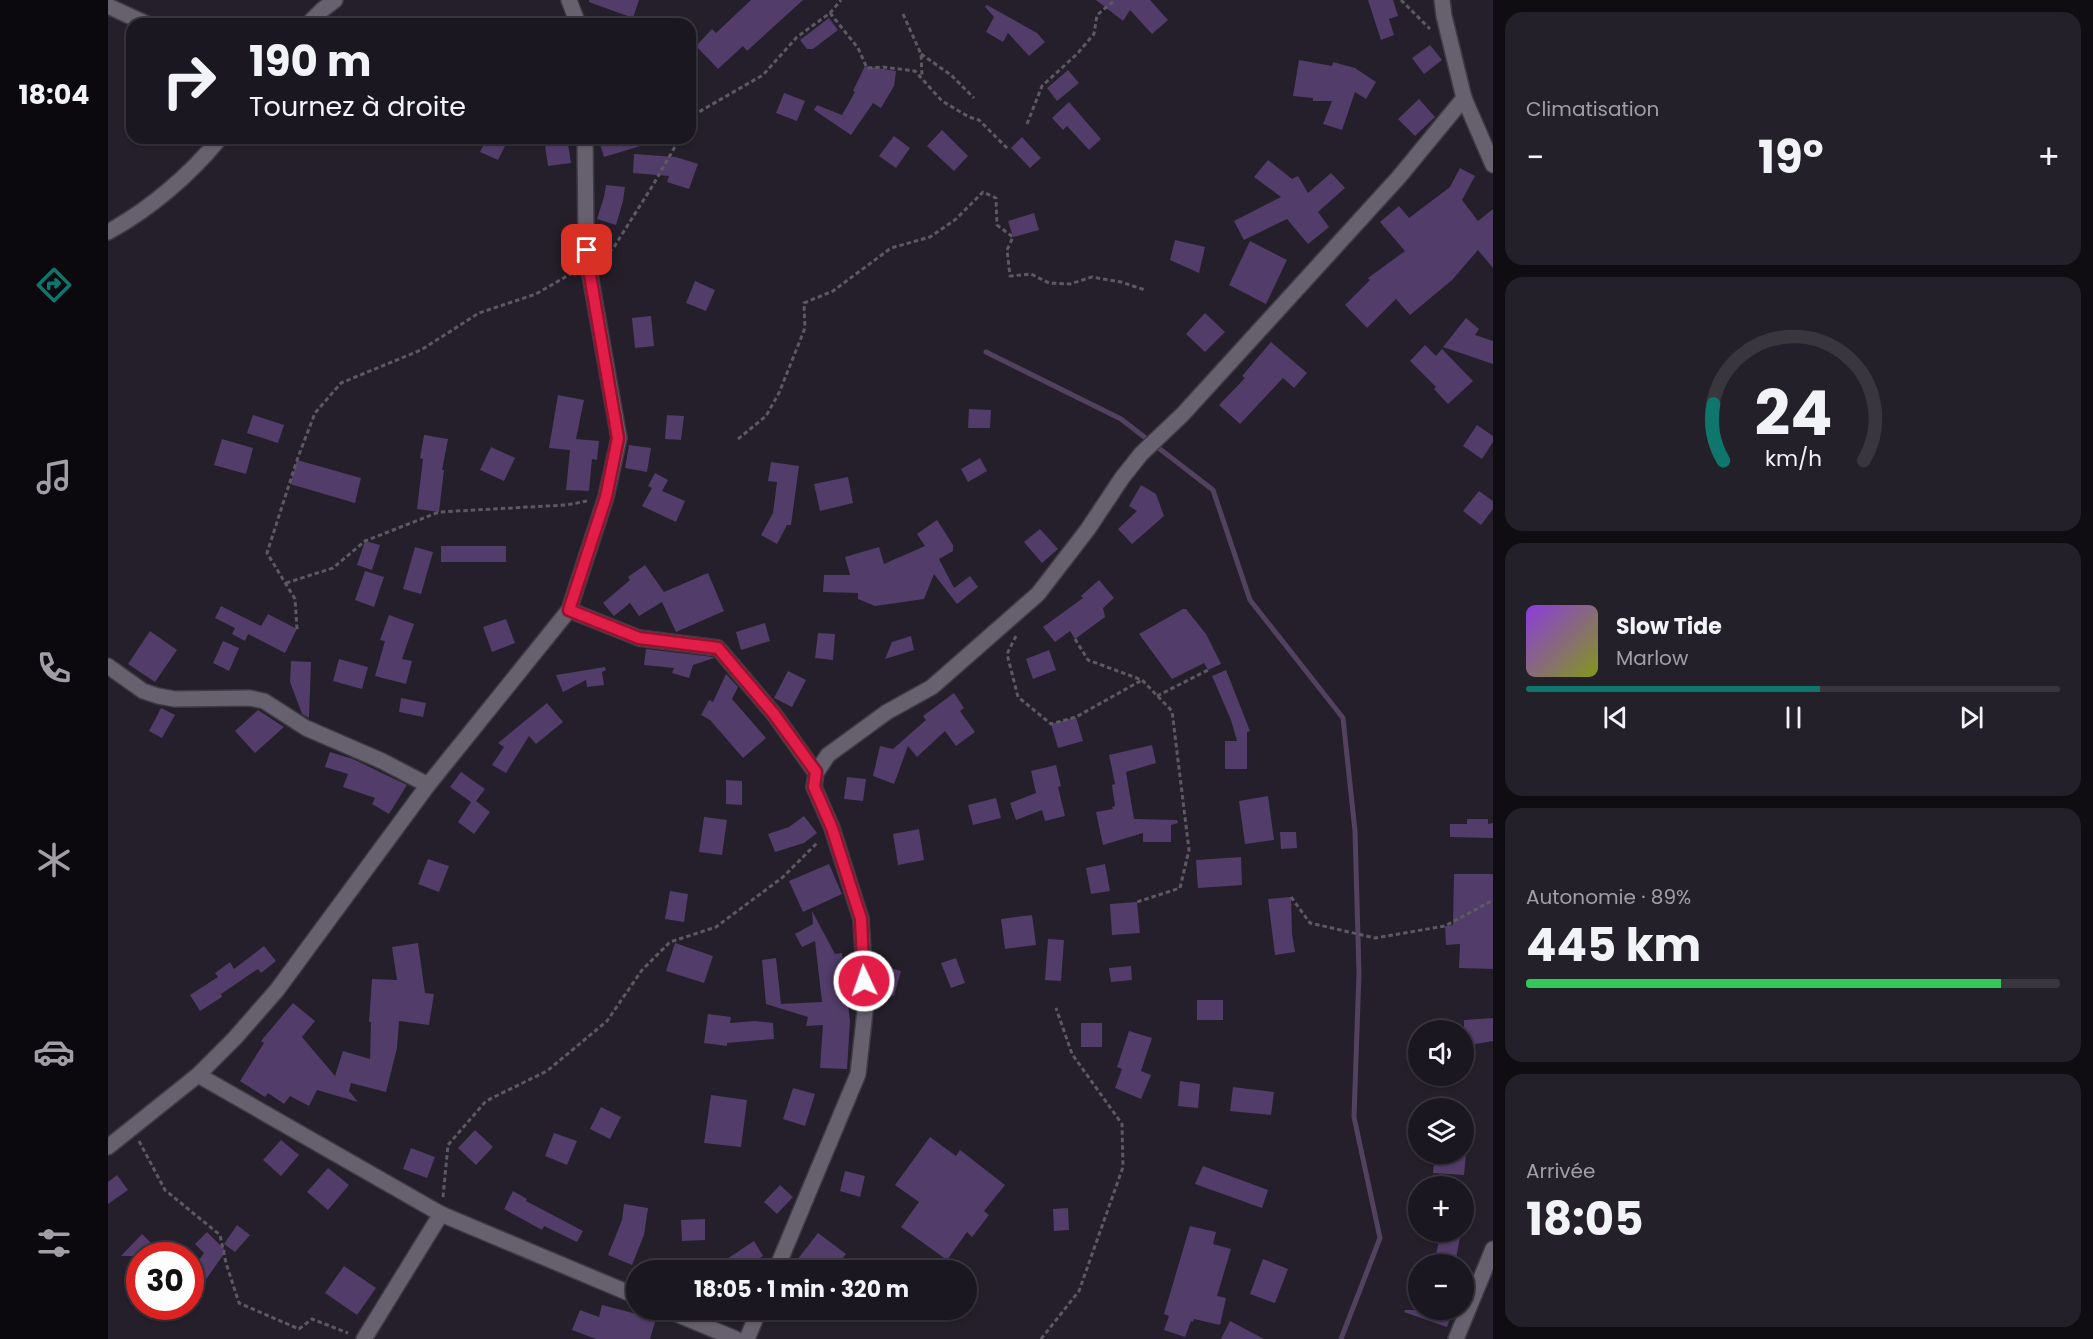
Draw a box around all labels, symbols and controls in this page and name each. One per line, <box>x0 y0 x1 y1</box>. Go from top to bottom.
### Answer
text: 190 m <box>249 32 371 91</box>
icon: right <box>150 42 228 120</box>
text: 18:04 <box>18 76 90 113</box>
text: Tournez à droite <box>249 88 466 125</box>
text: Climatisation <box>1526 95 1659 123</box>
text: 19° <box>1758 126 1824 189</box>
text: − <box>1526 134 1544 181</box>
text: + <box>2037 134 2060 181</box>
pin <box>561 224 612 275</box>
icon: arrive <box>570 233 603 266</box>
icon: directions <box>33 264 75 306</box>
text: 24 <box>1754 369 1832 457</box>
text: km/h <box>1764 444 1822 475</box>
icon: music <box>33 456 75 498</box>
text: Slow Tide <box>1616 611 1722 642</box>
text: Marlow <box>1616 644 1688 672</box>
icon: phone <box>33 647 75 689</box>
icon: previous <box>1599 701 1632 734</box>
icon: pause <box>1777 701 1810 734</box>
icon: next <box>1955 701 1988 734</box>
icon: climate <box>33 839 75 881</box>
text: Autonomie · 89% <box>1526 883 1691 911</box>
text: 445 km <box>1526 914 1701 977</box>
position arrow <box>832 949 896 1013</box>
map controls <box>1408 1020 1474 1320</box>
button: sound <box>1408 1020 1474 1086</box>
icon: car <box>33 1031 75 1073</box>
button: layers <box>1408 1098 1474 1164</box>
text: Arrivée <box>1526 1157 1595 1185</box>
button: + <box>1408 1176 1474 1242</box>
text: 18:05 <box>1526 1188 1643 1251</box>
icon: filters <box>33 1222 75 1264</box>
speed limit sign: 30 <box>126 1242 204 1320</box>
button: − <box>1408 1254 1474 1320</box>
text: 18:05 · 1 min · 320 m <box>694 1274 909 1305</box>

